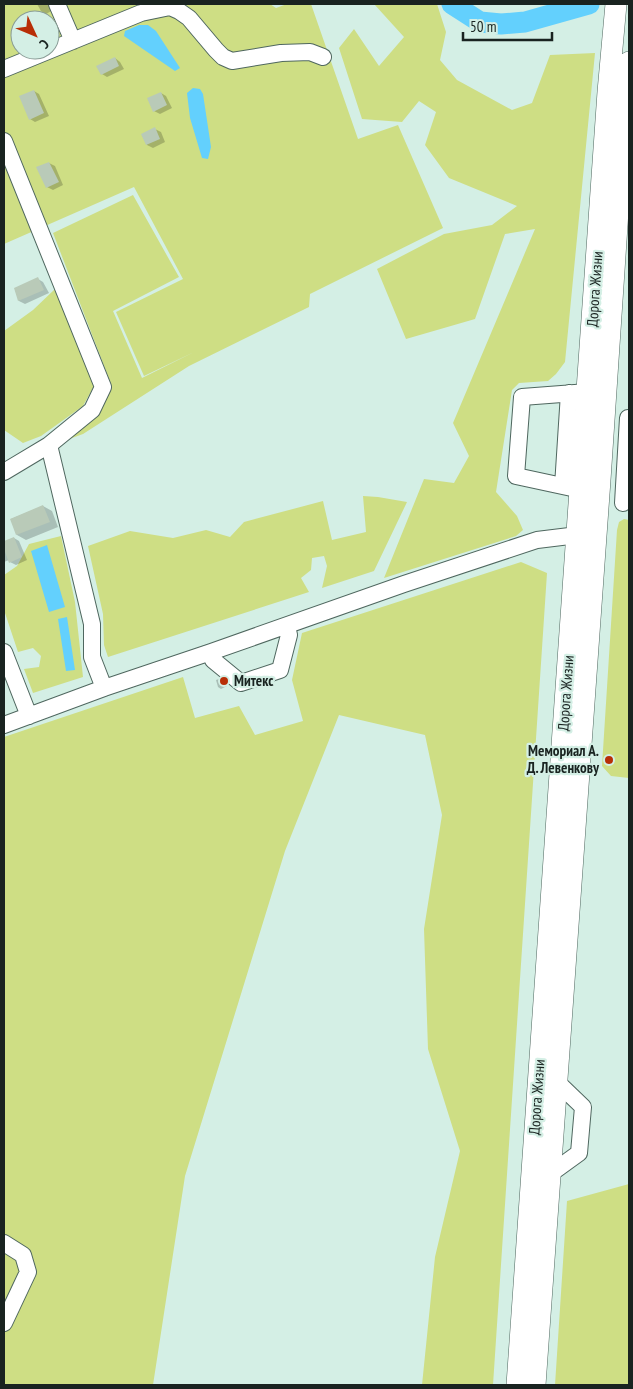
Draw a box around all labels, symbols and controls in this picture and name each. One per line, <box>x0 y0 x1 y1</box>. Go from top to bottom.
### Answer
north arrow <box>10 10 60 60</box>
scale bar <box>463 10 552 42</box>
text: 50 m <box>470 17 496 36</box>
text: С <box>35 35 53 53</box>
street label: Дорога Жизни <box>582 251 607 327</box>
street label: Дорога Жизни <box>553 655 578 731</box>
place label: Митекс <box>234 671 274 690</box>
marker: Митекс <box>218 675 230 687</box>
place label: Мемориал А. Д. Левенкову <box>527 741 600 777</box>
marker: Мемориал А. Д. Левенкову <box>603 754 615 766</box>
street label: Дорога Жизни <box>524 1059 549 1135</box>

